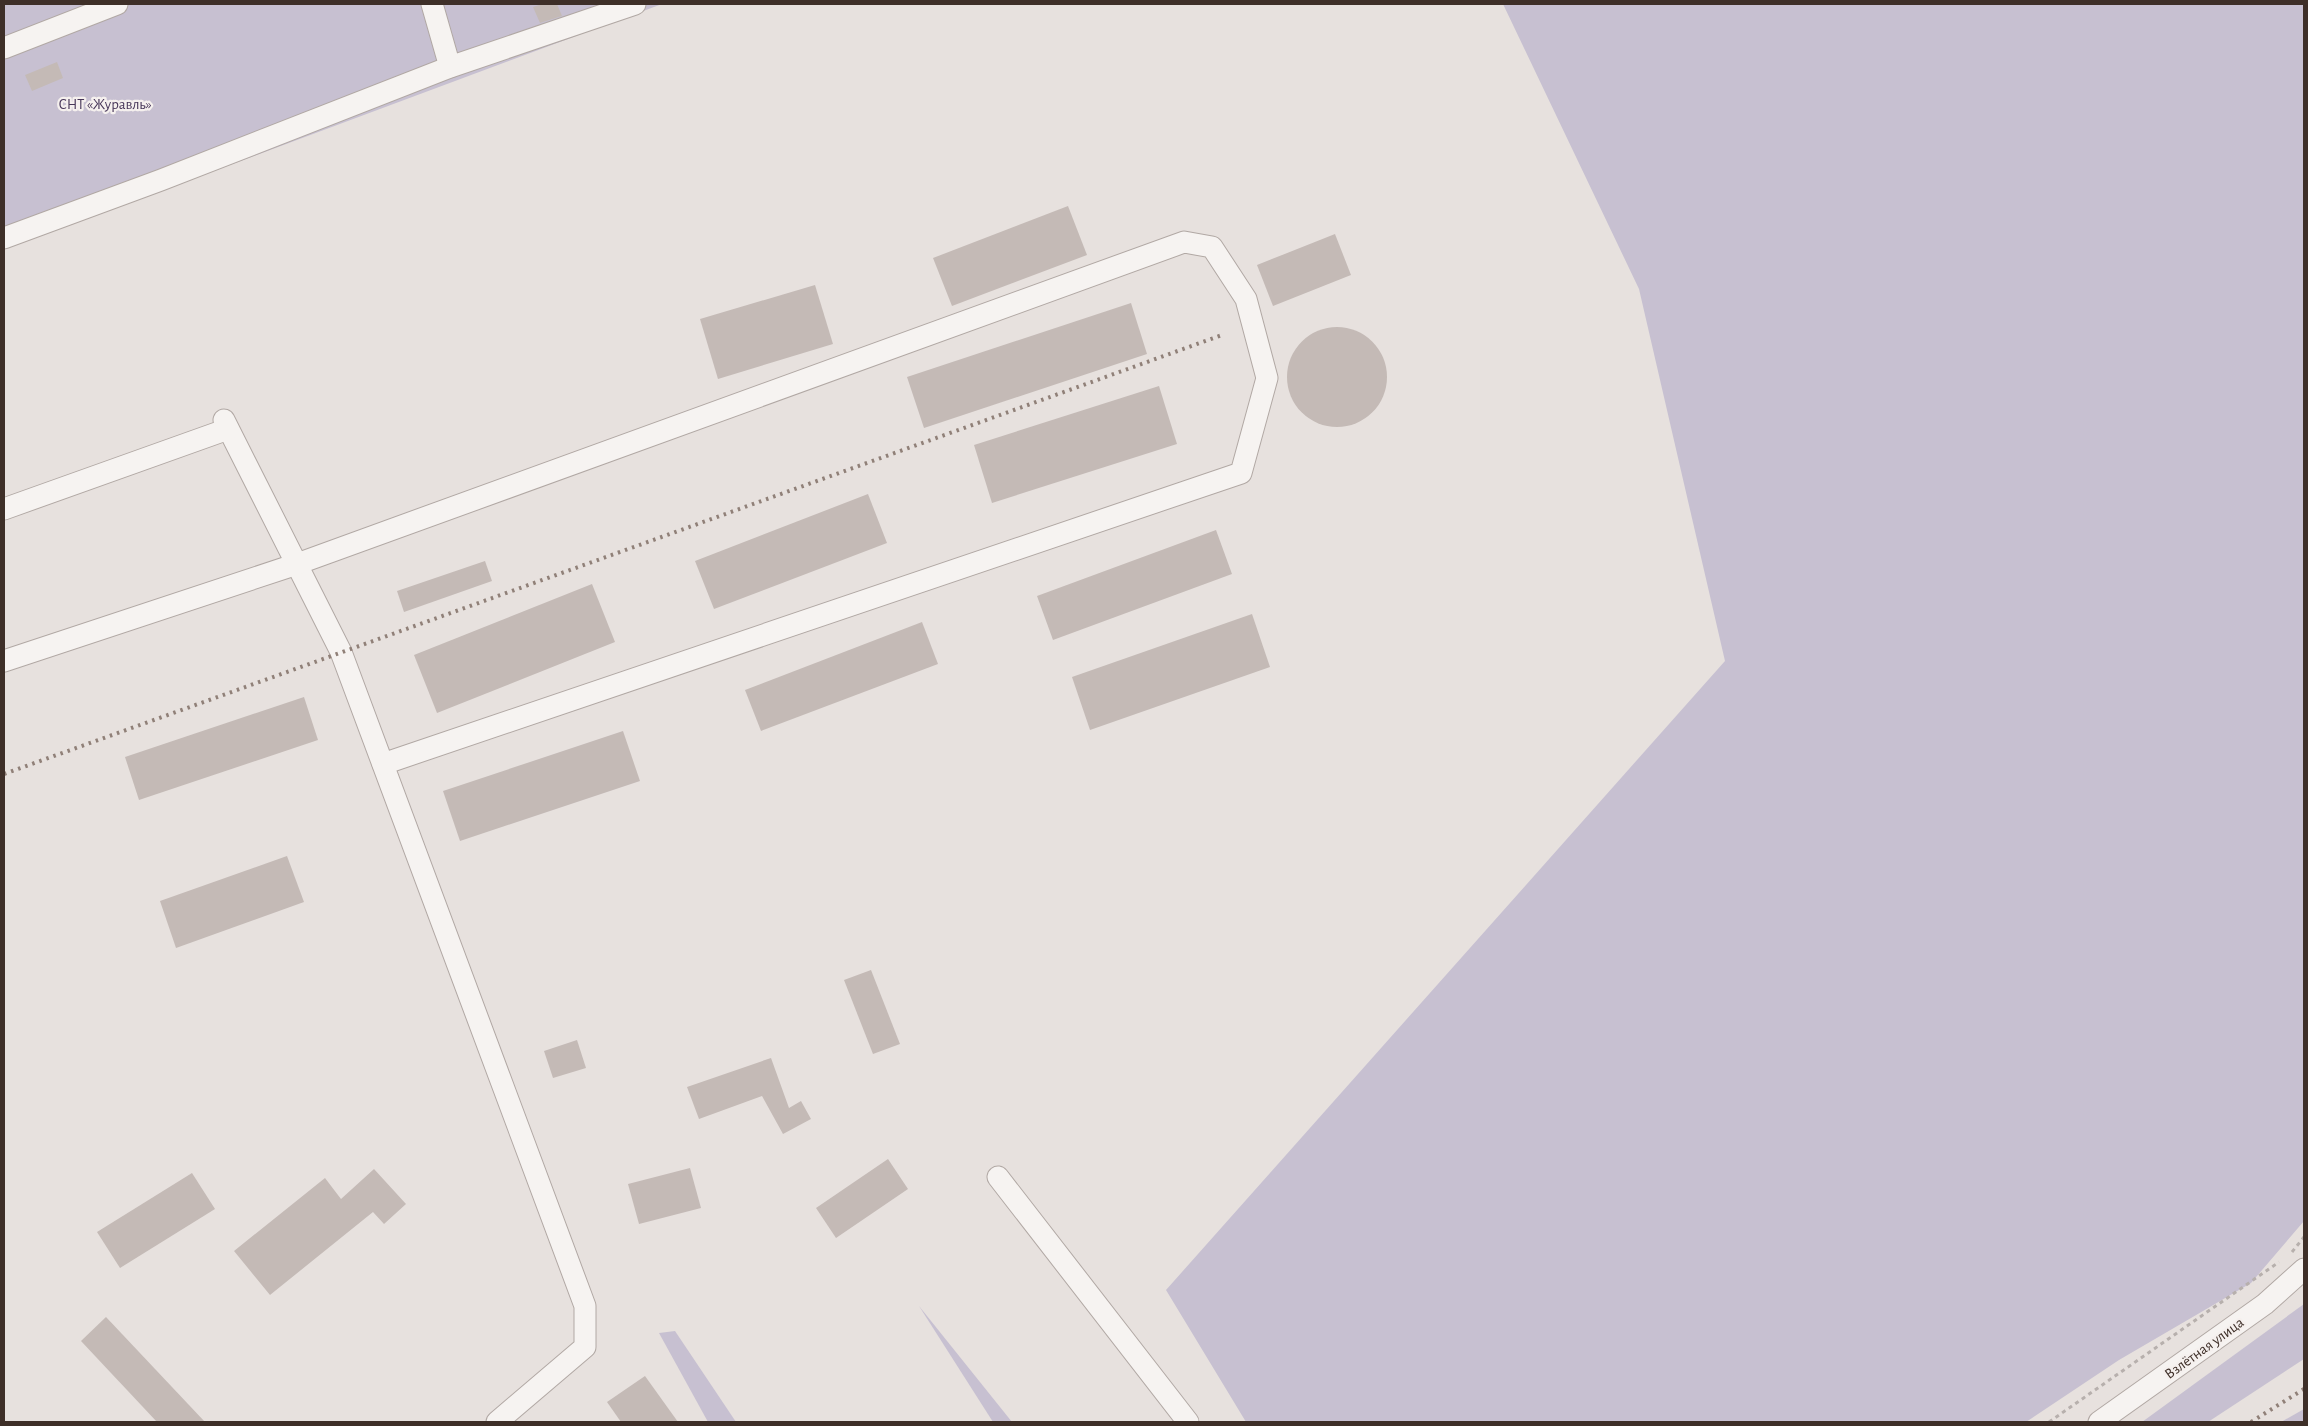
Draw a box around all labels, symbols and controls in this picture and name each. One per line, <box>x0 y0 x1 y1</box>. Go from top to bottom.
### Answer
park label: СНТ «Журавль» <box>58 97 152 112</box>
street label: Взлётная улица <box>2162 1315 2247 1382</box>

